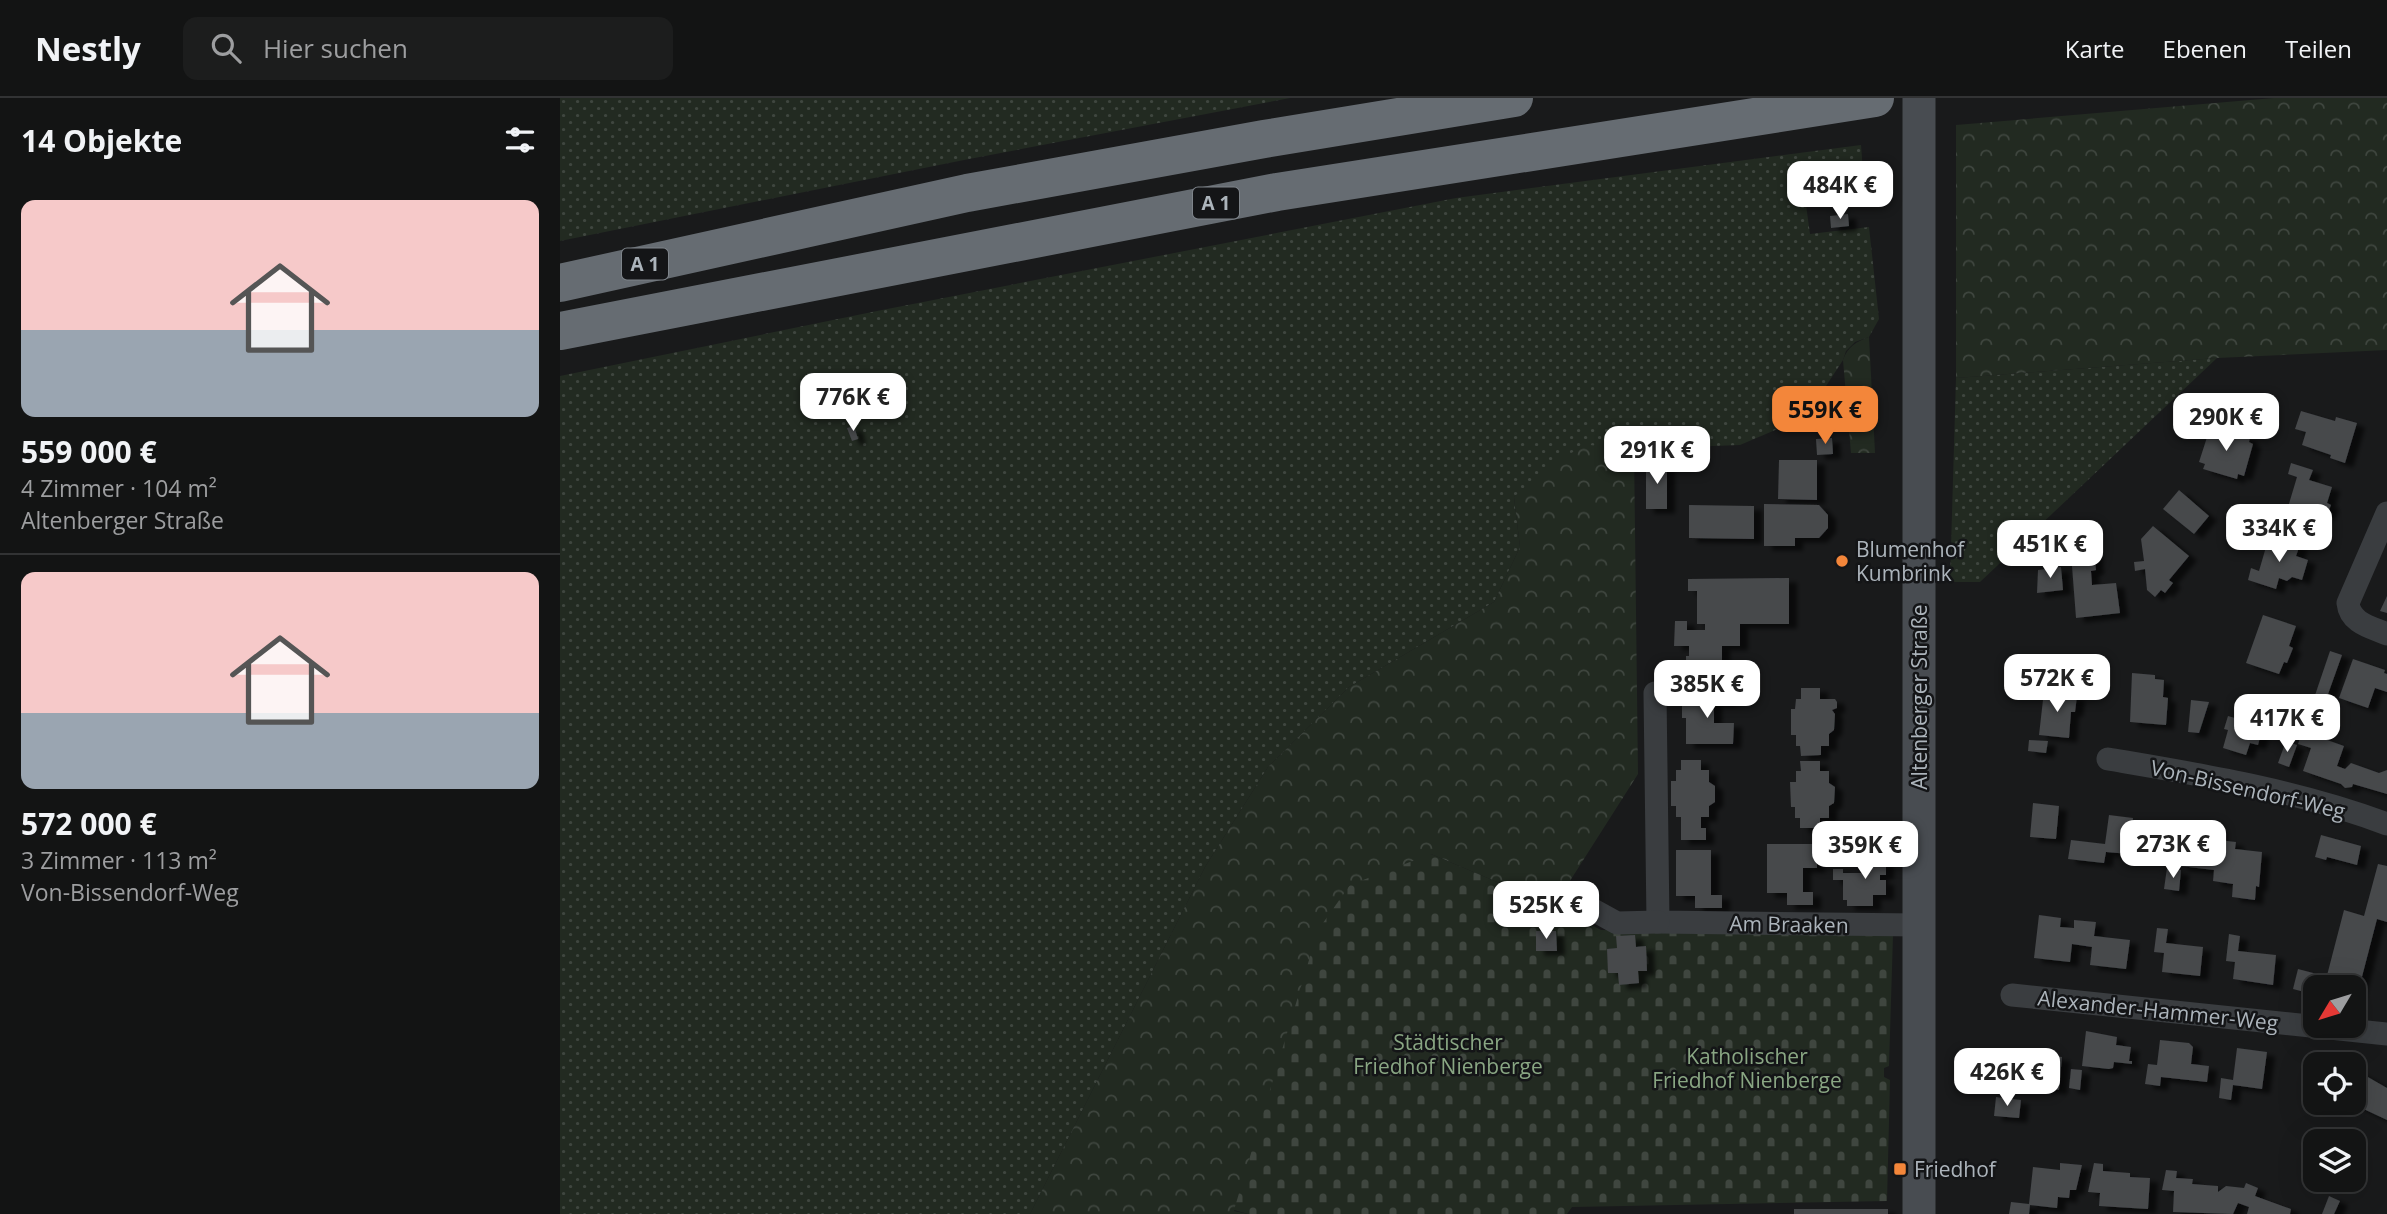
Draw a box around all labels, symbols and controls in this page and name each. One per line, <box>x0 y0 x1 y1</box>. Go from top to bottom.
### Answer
search box <box>183 17 673 80</box>
text: Nestly <box>35 26 141 71</box>
icon: search <box>207 29 245 67</box>
text: Hier suchen <box>263 30 408 66</box>
text: Karte <box>2065 32 2125 65</box>
text: Ebenen <box>2163 32 2247 65</box>
text: Teilen <box>2285 32 2352 65</box>
text: 14 Objekte <box>21 120 182 161</box>
icon: filters <box>501 121 539 159</box>
pin: 484K € <box>1783 162 1897 221</box>
text: 484K € <box>1803 168 1877 200</box>
road number: A 1 <box>1193 188 1239 218</box>
icon: home <box>217 245 343 371</box>
road number: A 1 <box>622 248 668 280</box>
pin: 776K € <box>796 374 910 433</box>
text: 776K € <box>816 380 890 412</box>
pin: 559K € <box>1768 386 1882 446</box>
text: 559K € <box>1788 393 1862 425</box>
pin: 290K € <box>2169 394 2283 453</box>
text: 290K € <box>2189 400 2263 432</box>
pin: 291K € <box>1600 426 1714 486</box>
text: 559 000 € <box>21 431 157 472</box>
text: 291K € <box>1620 433 1694 465</box>
text: 4 Zimmer · 104 m² <box>21 472 217 504</box>
text: Altenberger Straße <box>21 504 224 536</box>
pin: 334K € <box>2222 504 2336 564</box>
text: 334K € <box>2242 511 2316 543</box>
pin: 451K € <box>1993 520 2107 580</box>
text: 451K € <box>2013 527 2087 559</box>
place label: Blumenhof Kumbrink <box>1856 535 1966 587</box>
marker: Blumenhof Kumbrink <box>1834 553 1850 569</box>
street label: Altenberger Straße <box>1905 604 1933 790</box>
icon: home <box>217 617 343 743</box>
pin: 572K € <box>2000 654 2114 714</box>
pin: 385K € <box>1650 660 1764 720</box>
text: 572K € <box>2020 661 2094 693</box>
text: 385K € <box>1670 667 1744 699</box>
pin: 417K € <box>2230 694 2344 754</box>
text: 417K € <box>2250 701 2324 733</box>
street label: Von-Bissendorf-Weg <box>2148 753 2348 825</box>
text: 572 000 € <box>21 803 157 844</box>
pin: 273K € <box>2116 820 2230 880</box>
pin: 359K € <box>1808 822 1922 881</box>
text: 273K € <box>2136 827 2210 859</box>
text: 359K € <box>1828 828 1902 860</box>
text: 3 Zimmer · 113 m² <box>21 844 217 876</box>
text: Von-Bissendorf-Weg <box>21 876 239 908</box>
pin: 525K € <box>1489 882 1603 941</box>
text: 525K € <box>1509 888 1583 920</box>
street label: Am Braaken <box>1729 909 1849 939</box>
north arrow <box>2303 975 2366 1038</box>
map controls <box>2303 975 2366 1192</box>
street label: Alexander-Hammer-Weg <box>2036 983 2280 1037</box>
park label: Städtischer Friedhof Nienberge <box>1353 1028 1543 1080</box>
park label: Katholischer Friedhof Nienberge <box>1652 1042 1842 1094</box>
pin: 426K € <box>1950 1048 2064 1108</box>
button: locate <box>2303 1052 2366 1115</box>
text: 426K € <box>1970 1055 2044 1087</box>
button: layers <box>2303 1129 2366 1192</box>
place label: Friedhof <box>1914 1155 1998 1183</box>
marker: Friedhof <box>1892 1161 1908 1177</box>

